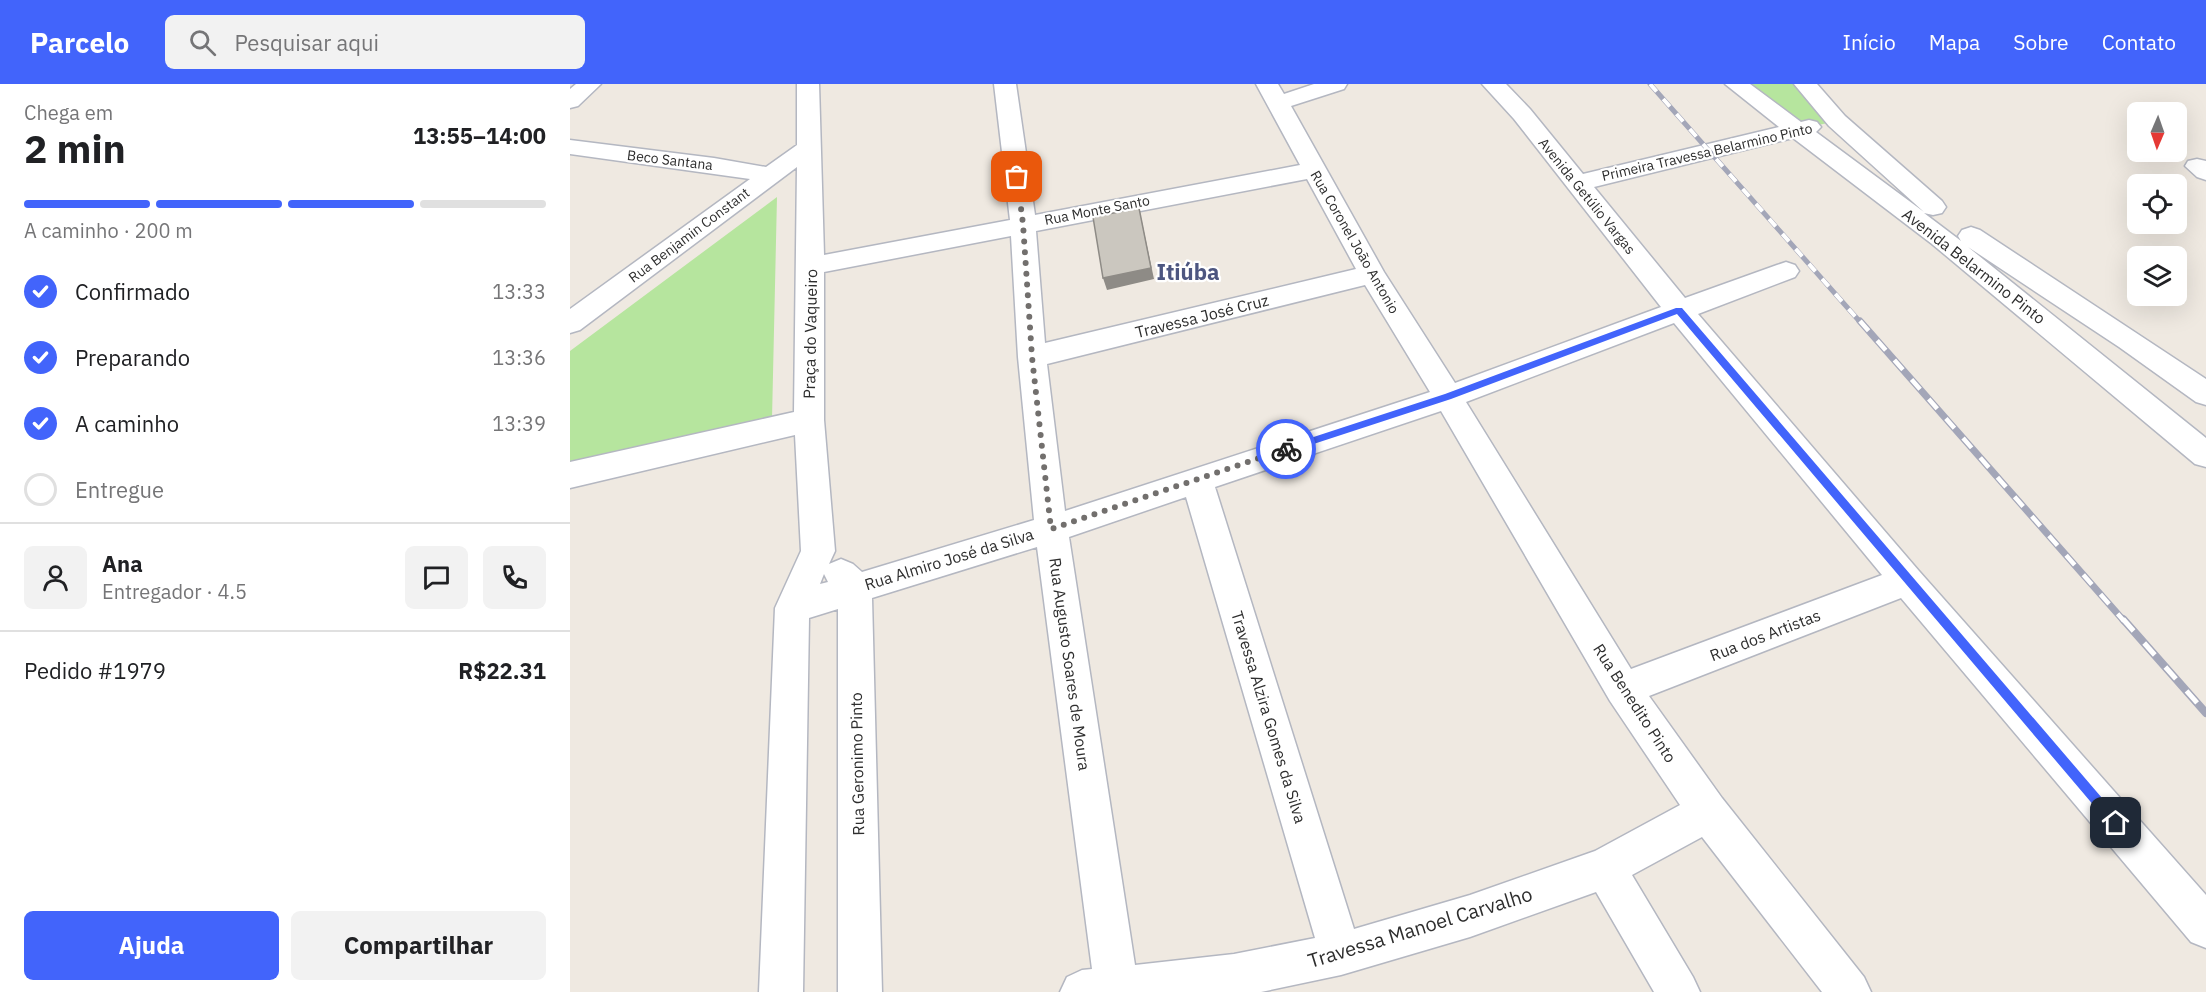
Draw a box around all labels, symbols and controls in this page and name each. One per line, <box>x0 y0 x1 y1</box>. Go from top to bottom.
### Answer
search box <box>165 15 585 69</box>
text: Parcelo <box>30 24 129 61</box>
icon: search <box>186 26 219 59</box>
text: Pesquisar aqui <box>234 28 379 57</box>
text: Início <box>1843 28 1896 56</box>
text: Mapa <box>1929 28 1980 56</box>
text: Sobre <box>2013 28 2069 56</box>
text: Contato <box>2102 28 2176 56</box>
text: Chega em <box>24 99 113 126</box>
north arrow <box>2127 102 2187 162</box>
map controls <box>2127 102 2187 306</box>
street label: Primeira Travessa Belarmino Pinto <box>1600 119 1814 185</box>
text: 13:55–14:00 <box>413 121 546 150</box>
text: 2 min <box>24 123 126 174</box>
street label: Avenida Getúlio Vargas <box>1535 134 1640 258</box>
street label: Beco Santana <box>626 146 714 174</box>
pin <box>991 151 1042 202</box>
icon: bag <box>1000 160 1033 193</box>
street label: Rua Coronel João Antonio <box>1307 167 1403 317</box>
button: locate <box>2127 174 2187 234</box>
street label: Rua Benjamin Constant <box>625 184 753 286</box>
street label: Rua Monte Santo <box>1043 191 1151 229</box>
street label: Avenida Belarmino Pinto <box>1898 204 2050 328</box>
text: A caminho · 200 m <box>24 217 193 244</box>
button: layers <box>2127 246 2187 306</box>
district label: Itiúba <box>1156 257 1220 286</box>
street label: Praça do Vaqueiro <box>799 269 821 399</box>
icon: check <box>24 275 57 308</box>
text: Confirmado <box>75 277 190 306</box>
text: 13:33 <box>492 278 546 305</box>
street label: Travessa José Cruz <box>1133 290 1271 342</box>
icon: check <box>24 341 57 374</box>
text: Preparando <box>75 343 190 372</box>
text: 13:36 <box>492 344 546 371</box>
icon: check <box>24 407 57 440</box>
text: A caminho <box>75 409 179 438</box>
text: 13:39 <box>492 410 546 437</box>
courier <box>1256 419 1316 479</box>
icon: bike <box>1270 433 1303 466</box>
text: Entregue <box>75 475 164 504</box>
street label: Rua Almiro José da Silva <box>862 524 1036 594</box>
button: person <box>24 546 87 609</box>
button: chat <box>405 546 468 609</box>
button: phone <box>483 546 546 609</box>
text: Ana <box>102 549 143 578</box>
street label: Rua Augusto Soares de Moura <box>1045 556 1095 772</box>
text: Entregador · 4.5 <box>102 578 247 605</box>
street label: Rua dos Artistas <box>1707 605 1823 665</box>
street label: Travessa Alzira Gomes da Silva <box>1227 608 1311 826</box>
street label: Rua Benedito Pinto <box>1589 640 1681 766</box>
text: Pedido #1979 <box>24 656 166 685</box>
text: R$22.31 <box>458 656 546 685</box>
street label: Rua Geronimo Pinto <box>846 692 868 836</box>
pin <box>2090 797 2141 848</box>
icon: home <box>2099 806 2132 839</box>
street label: Travessa Manoel Carvalho <box>1304 880 1536 974</box>
button: Ajuda <box>24 911 279 980</box>
button: Compartilhar <box>291 911 546 980</box>

